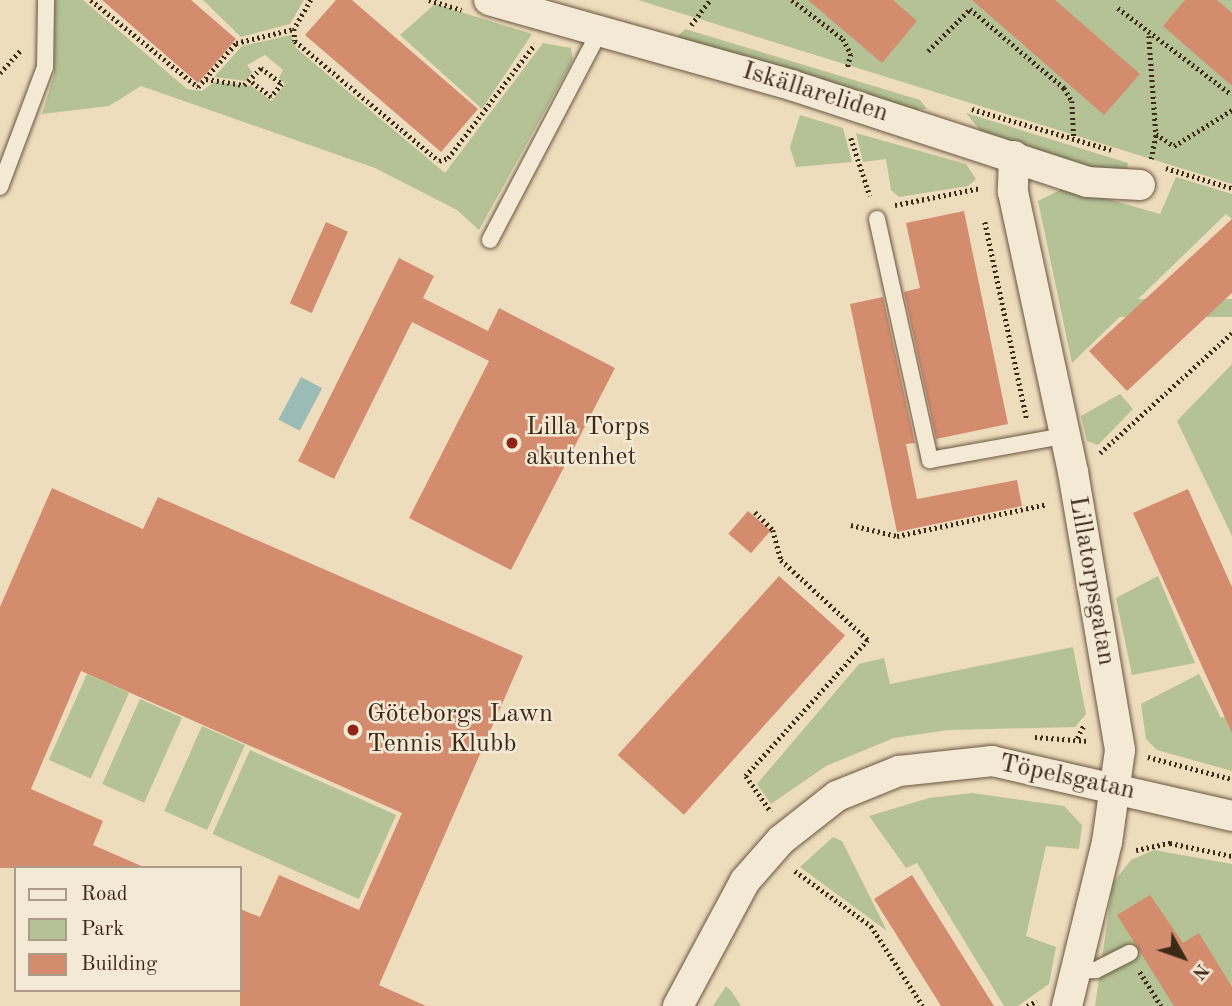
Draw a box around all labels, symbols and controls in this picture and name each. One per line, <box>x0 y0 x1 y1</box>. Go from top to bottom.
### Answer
street label: Iskällareliden <box>738 56 892 130</box>
place label: Lilla Torps akutenhet <box>526 412 650 474</box>
marker: Lilla Torps akutenhet <box>504 435 520 451</box>
street label: Lillatorpsgatan <box>1061 494 1121 668</box>
place label: Göteborgs Lawn Tennis Klubb <box>367 699 553 760</box>
marker: Göteborgs Lawn Tennis Klubb <box>345 722 361 738</box>
street label: Töpelsgatan <box>996 748 1138 808</box>
legend <box>14 866 242 992</box>
text: Road <box>81 884 128 905</box>
text: Park <box>81 919 124 940</box>
north arrow <box>1148 922 1218 992</box>
text: Building <box>81 954 157 975</box>
text: N <box>1188 959 1211 982</box>

